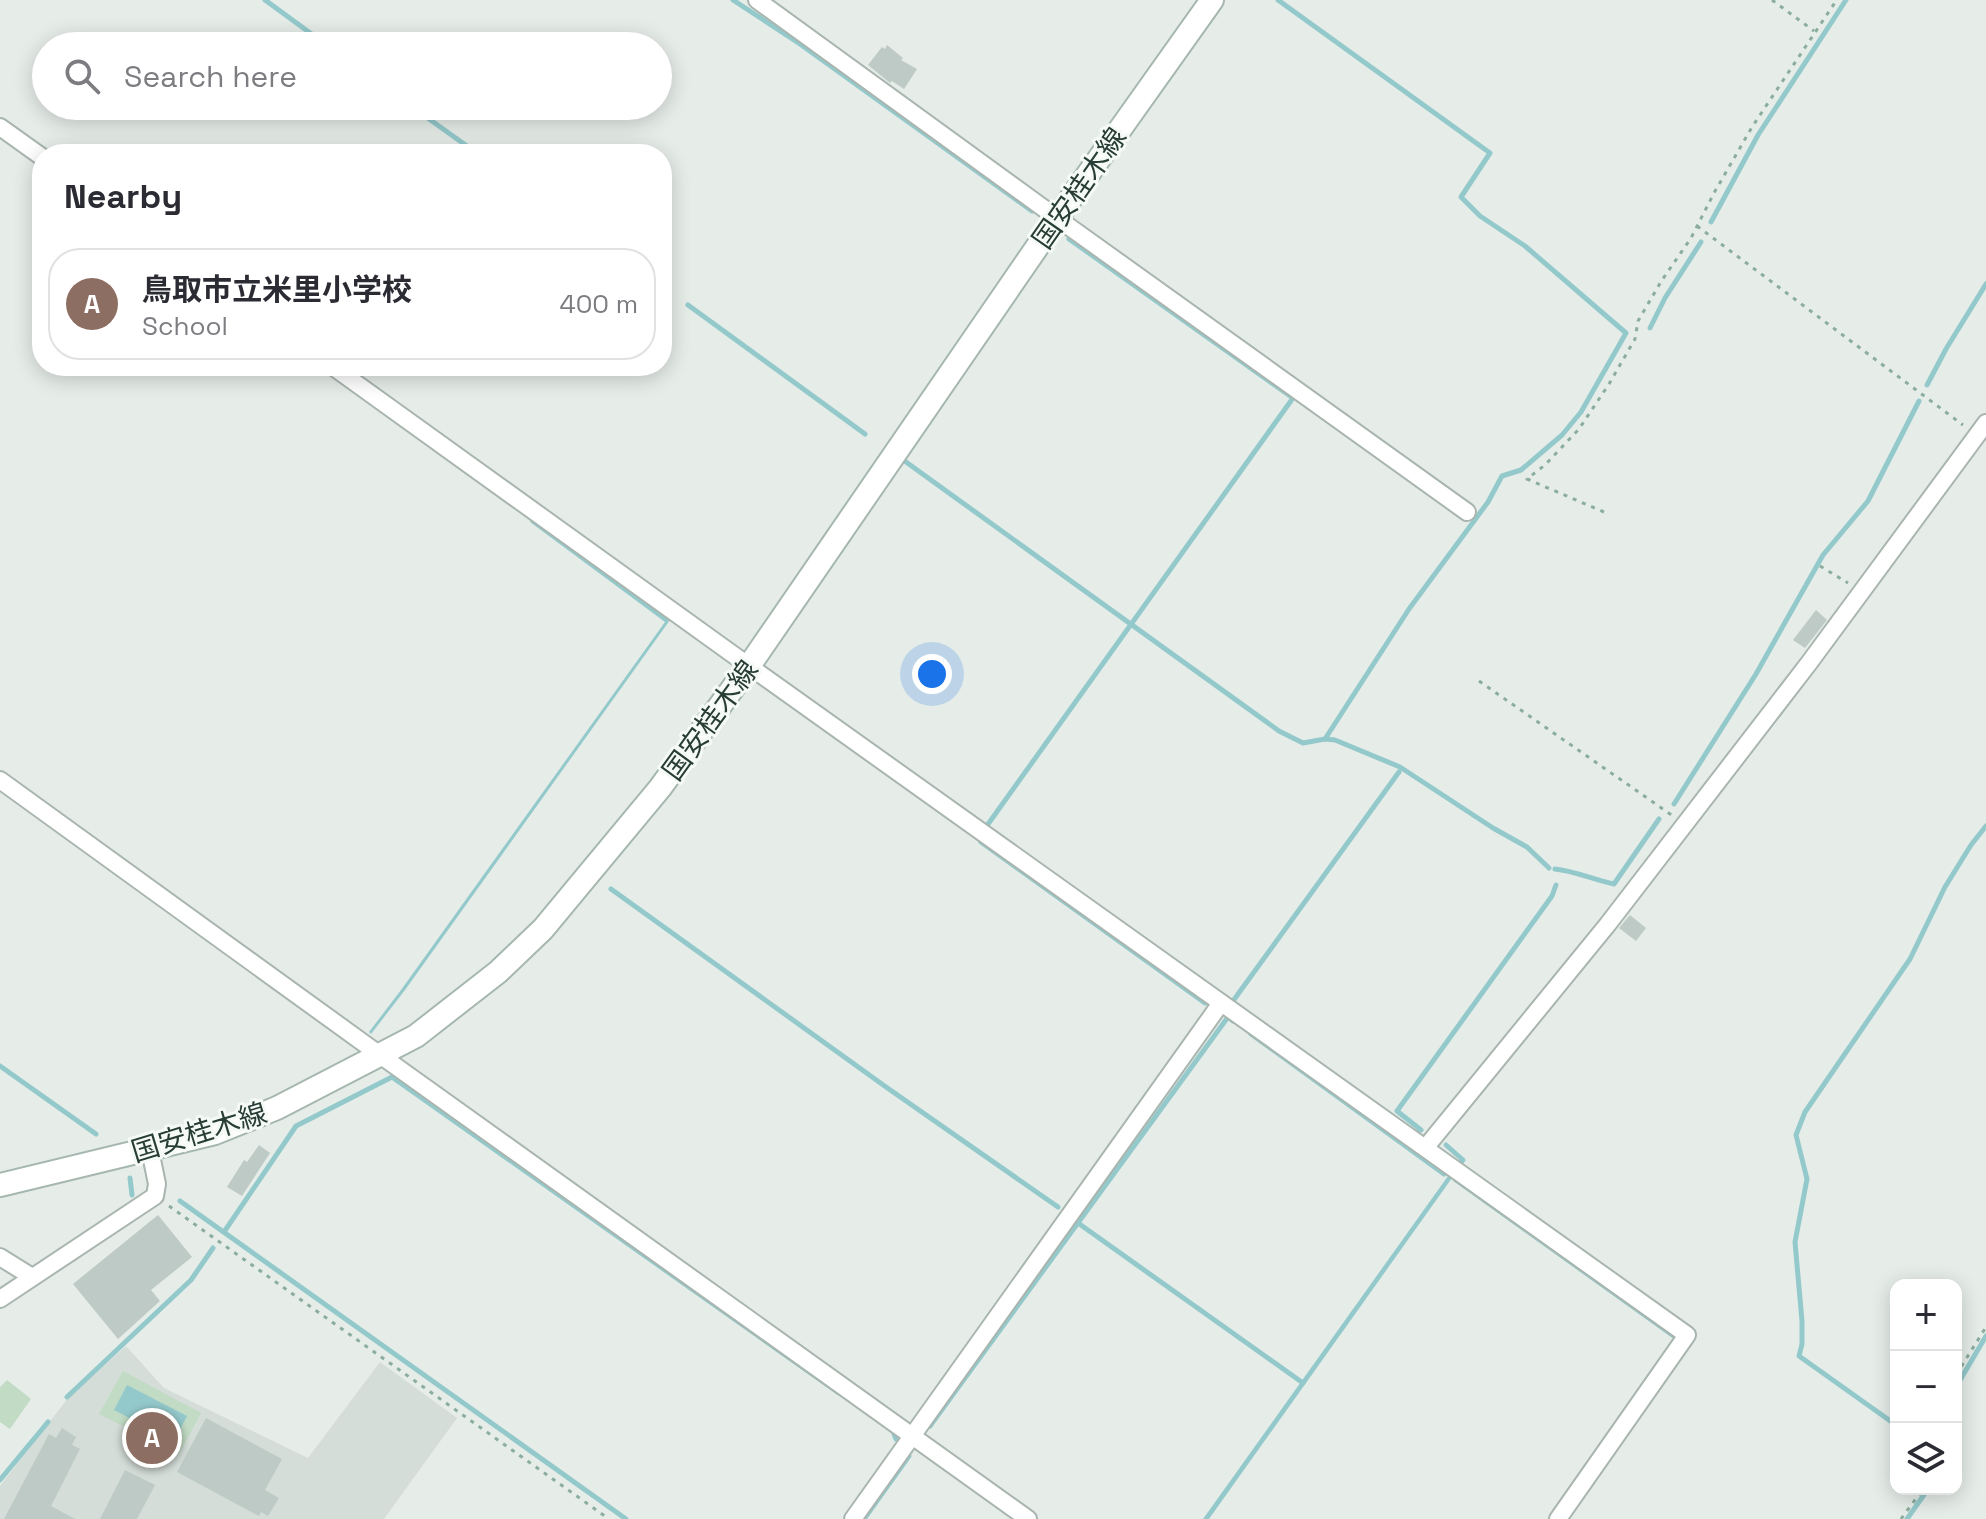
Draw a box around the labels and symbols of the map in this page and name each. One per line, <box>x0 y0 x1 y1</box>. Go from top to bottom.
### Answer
street label: 国安桂木線 <box>1024 120 1134 256</box>
street label: 国安桂木線 <box>654 653 766 787</box>
your location <box>912 654 952 694</box>
street label: 国安桂木線 <box>127 1094 271 1170</box>
pin: A <box>126 1408 178 1468</box>

